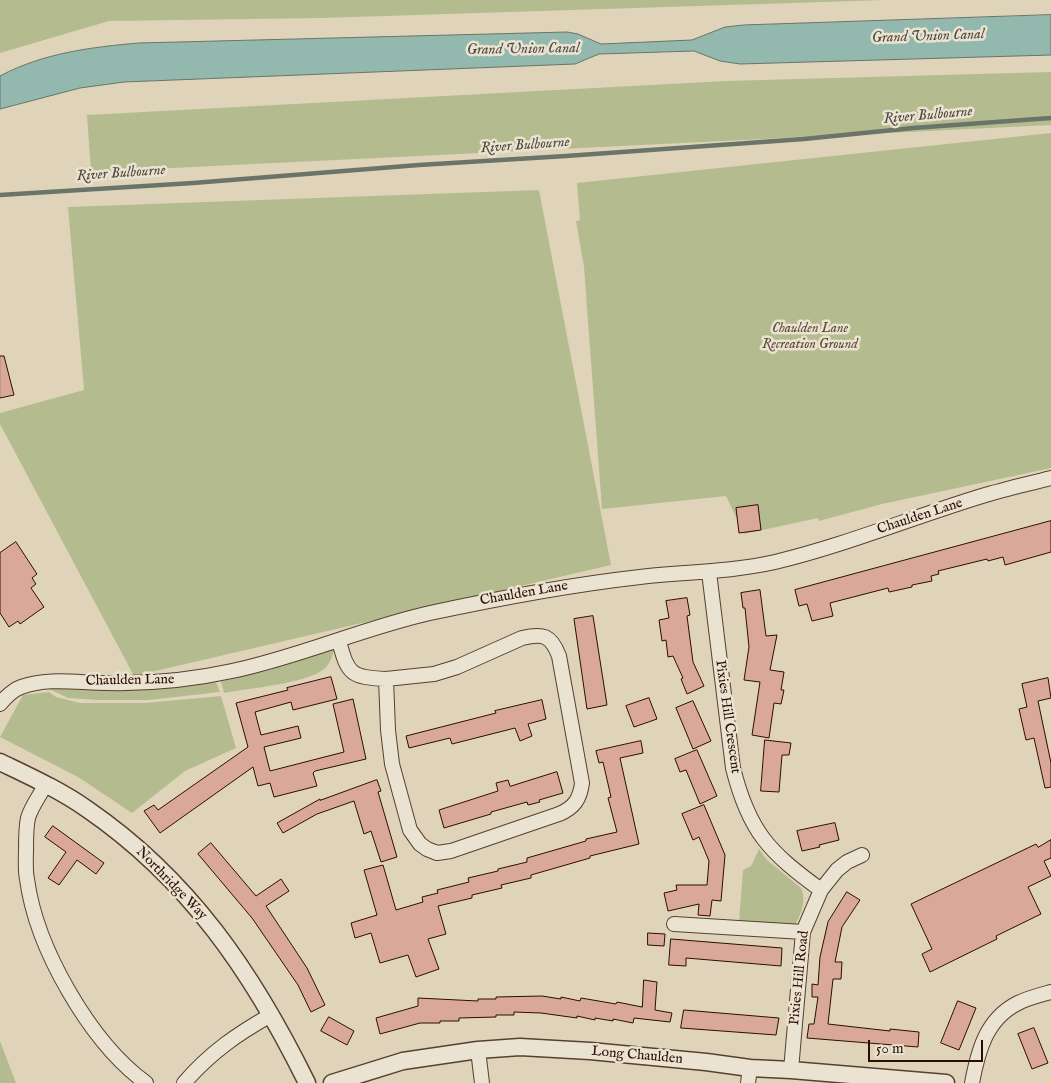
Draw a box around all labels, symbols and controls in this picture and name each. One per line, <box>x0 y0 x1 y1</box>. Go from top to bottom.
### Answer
water label: Grand Union Canal <box>871 26 985 48</box>
water label: Grand Union Canal <box>466 40 580 60</box>
water label: River Bulbourne <box>883 103 973 129</box>
water label: River Bulbourne <box>480 134 570 158</box>
water label: River Bulbourne <box>76 162 166 186</box>
park label: Chaulden Lane Recreation Ground <box>762 321 858 354</box>
street label: Chaulden Lane <box>875 495 965 539</box>
street label: Chaulden Lane <box>479 578 569 610</box>
street label: Pixies Hill Crescent <box>711 659 743 775</box>
street label: Chaulden Lane <box>85 672 175 690</box>
street label: Northridge Way <box>132 844 210 924</box>
street label: Pixies Hill Road <box>787 930 813 1026</box>
scale bar <box>871 1030 986 1062</box>
text: 50 m <box>876 1039 904 1058</box>
street label: Long Chaulden <box>591 1044 683 1068</box>

